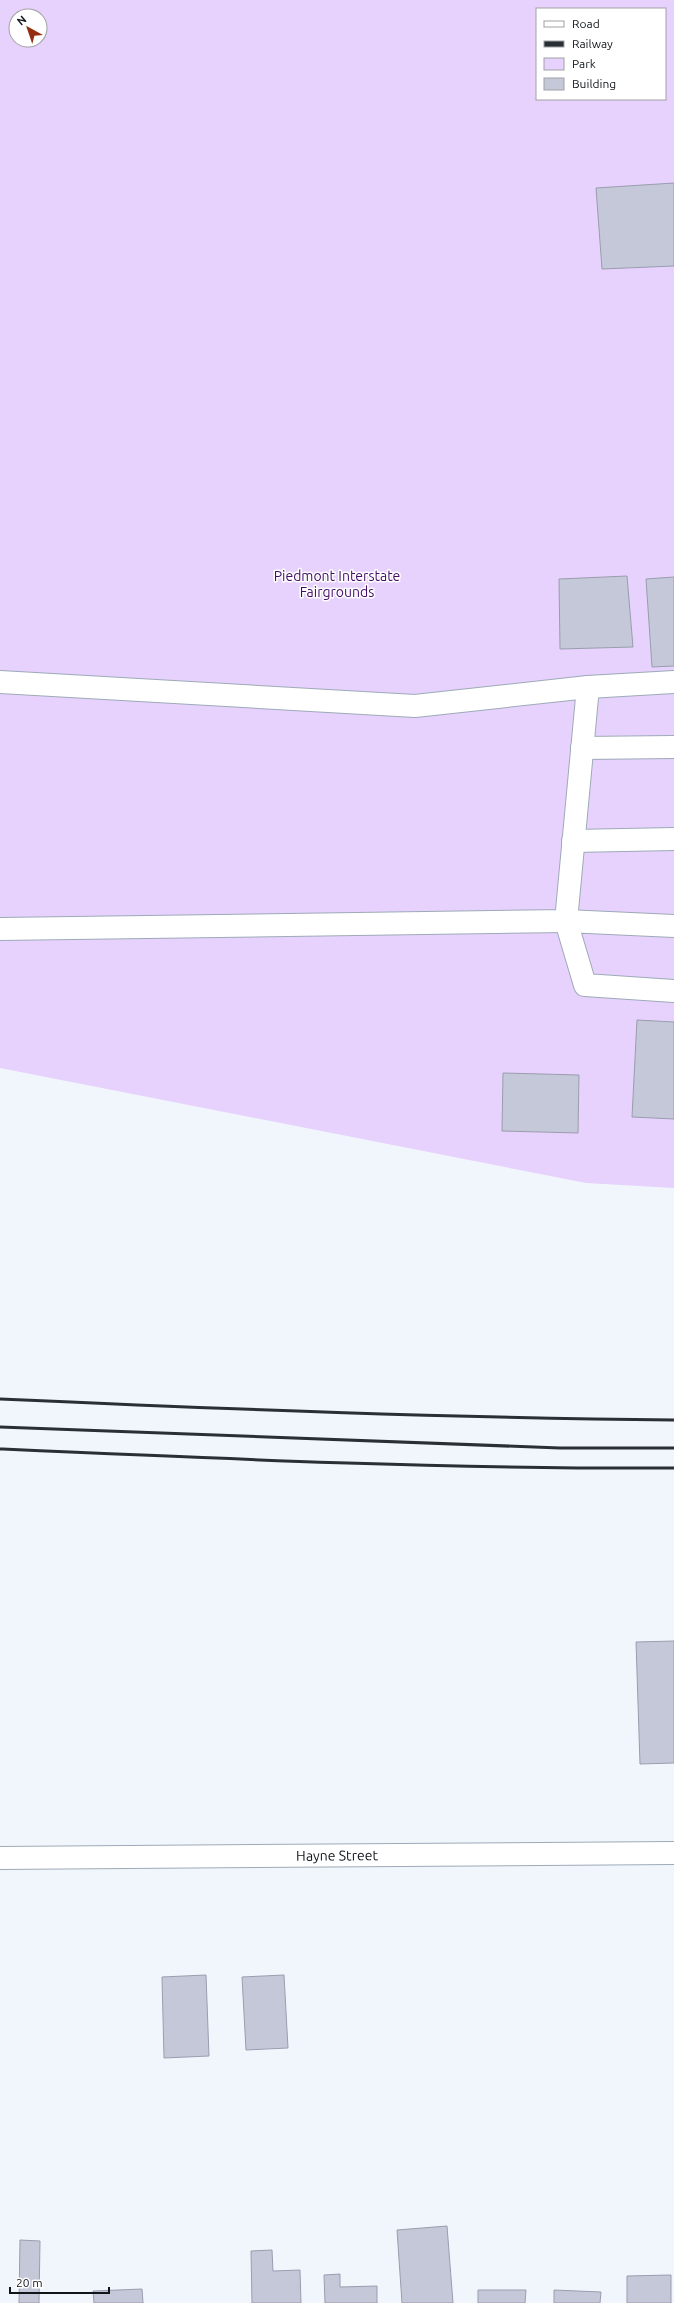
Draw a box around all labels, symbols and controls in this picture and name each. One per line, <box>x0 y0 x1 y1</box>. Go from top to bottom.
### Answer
north arrow <box>8 8 48 48</box>
legend <box>536 8 666 100</box>
text: N <box>15 13 29 28</box>
text: Road <box>572 17 600 30</box>
text: Railway <box>572 37 613 50</box>
text: Park <box>572 57 596 70</box>
text: Building <box>572 77 616 90</box>
park label: Piedmont Interstate Fairgrounds <box>274 568 400 600</box>
street label: Hayne Street <box>296 1847 378 1864</box>
scale bar <box>10 2269 109 2295</box>
text: 20 m <box>16 2276 43 2289</box>

